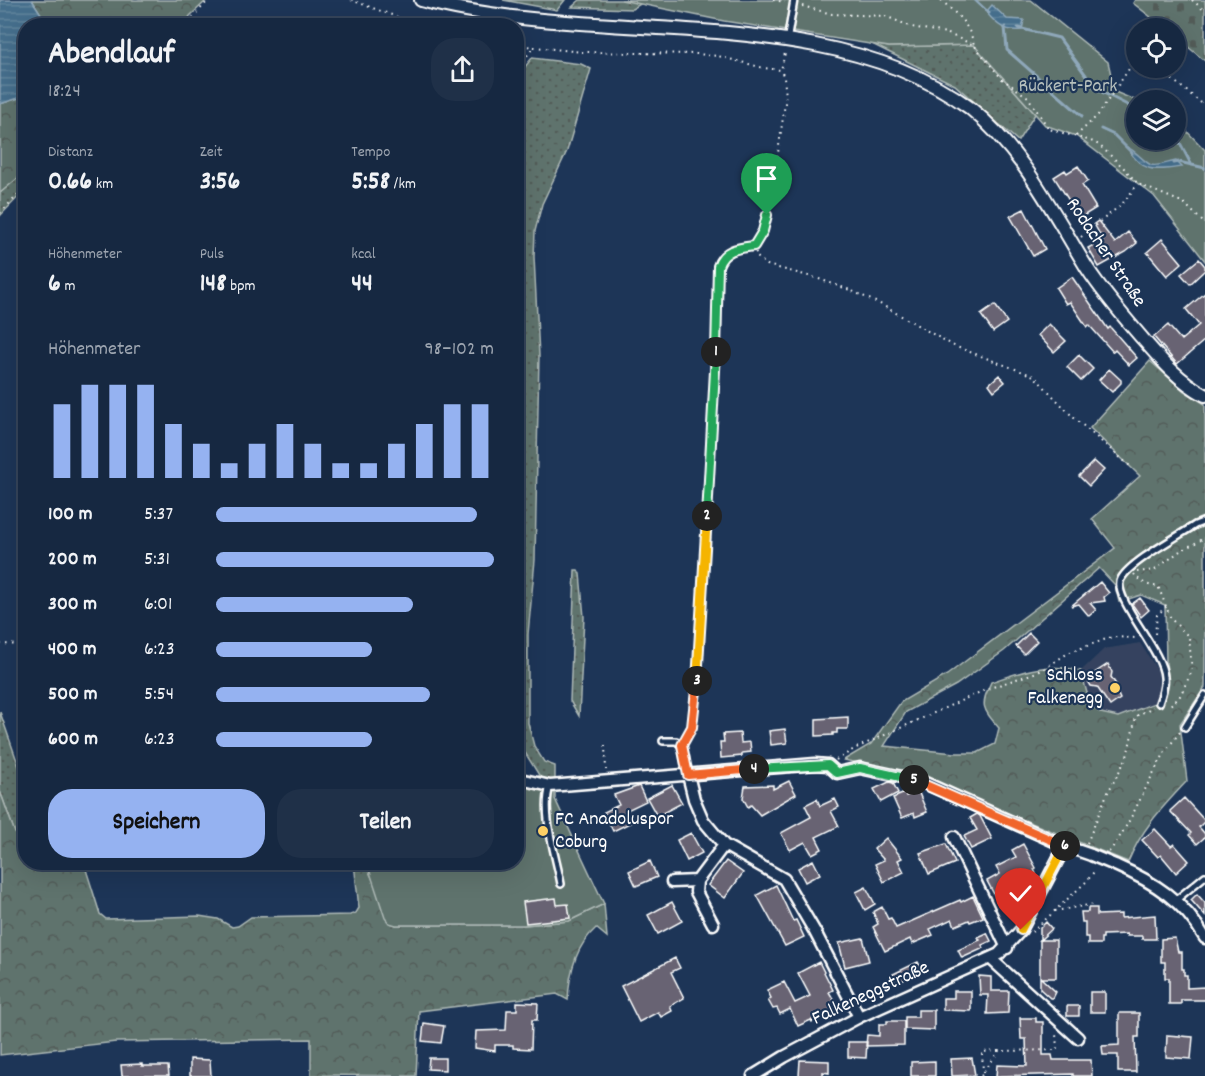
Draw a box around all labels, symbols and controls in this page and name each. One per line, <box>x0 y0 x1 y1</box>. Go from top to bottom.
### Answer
map controls <box>1126 18 1186 150</box>
button: locate <box>1126 18 1186 78</box>
text: Abendlauf <box>48 32 175 79</box>
button: share <box>431 38 494 101</box>
park label: Rückert-Park <box>1018 73 1118 101</box>
text: 18:24 <box>48 78 81 106</box>
button: layers <box>1126 90 1186 150</box>
text: Distanz <box>48 141 93 164</box>
text: Zeit <box>200 141 223 164</box>
text: Tempo <box>351 141 390 164</box>
pin <box>741 153 792 215</box>
icon: arrive <box>750 162 783 195</box>
text: 0.66 <box>48 164 92 201</box>
text: 3:56 <box>200 164 240 201</box>
text: 5:58 <box>351 164 390 201</box>
text: km <box>92 173 113 196</box>
text: /km <box>390 173 416 196</box>
street label: Rodacher Straße <box>1058 193 1152 314</box>
text: Höhenmeter <box>48 243 122 266</box>
text: Puls <box>200 243 224 266</box>
text: kcal <box>351 243 376 266</box>
text: 6 <box>48 266 61 303</box>
text: 148 <box>200 266 227 303</box>
text: 44 <box>351 266 373 303</box>
text: m <box>61 275 75 298</box>
text: bpm <box>227 275 256 298</box>
text: Höhenmeter <box>48 336 140 364</box>
text: 98–102 m <box>425 336 494 364</box>
pin: 1 <box>701 337 731 367</box>
text: 1 <box>714 340 718 363</box>
text: 100 m <box>48 501 93 529</box>
text: 5:37 <box>144 501 173 529</box>
pin: 2 <box>692 501 722 531</box>
text: 2 <box>704 504 711 527</box>
text: 200 m <box>48 546 97 574</box>
text: 5:31 <box>144 546 170 574</box>
text: 300 m <box>48 591 97 619</box>
text: 6:01 <box>144 591 172 619</box>
text: 400 m <box>48 636 96 664</box>
text: 6:23 <box>144 636 175 664</box>
place label: Schloss Falkenegg <box>1027 662 1103 713</box>
pin: 3 <box>682 666 712 696</box>
text: 3 <box>693 669 701 692</box>
text: 500 m <box>48 681 97 709</box>
text: 5:54 <box>144 681 174 709</box>
marker: Schloss Falkenegg <box>1108 681 1122 695</box>
text: 600 m <box>48 726 98 754</box>
text: 6:23 <box>144 726 175 754</box>
pin: 4 <box>739 754 769 784</box>
text: 4 <box>751 757 757 780</box>
pin: 5 <box>899 765 929 795</box>
text: 5 <box>910 768 918 791</box>
button: Speichern <box>48 789 265 858</box>
button: Teilen <box>277 789 494 858</box>
place label: FC Anadoluspor Coburg <box>555 806 674 857</box>
marker: FC Anadoluspor Coburg <box>536 824 550 838</box>
pin: 6 <box>1050 831 1080 861</box>
text: 6 <box>1061 834 1069 857</box>
pin <box>995 868 1046 930</box>
icon: check <box>1004 877 1037 910</box>
street label: Falkeneggstraße <box>808 954 934 1033</box>

